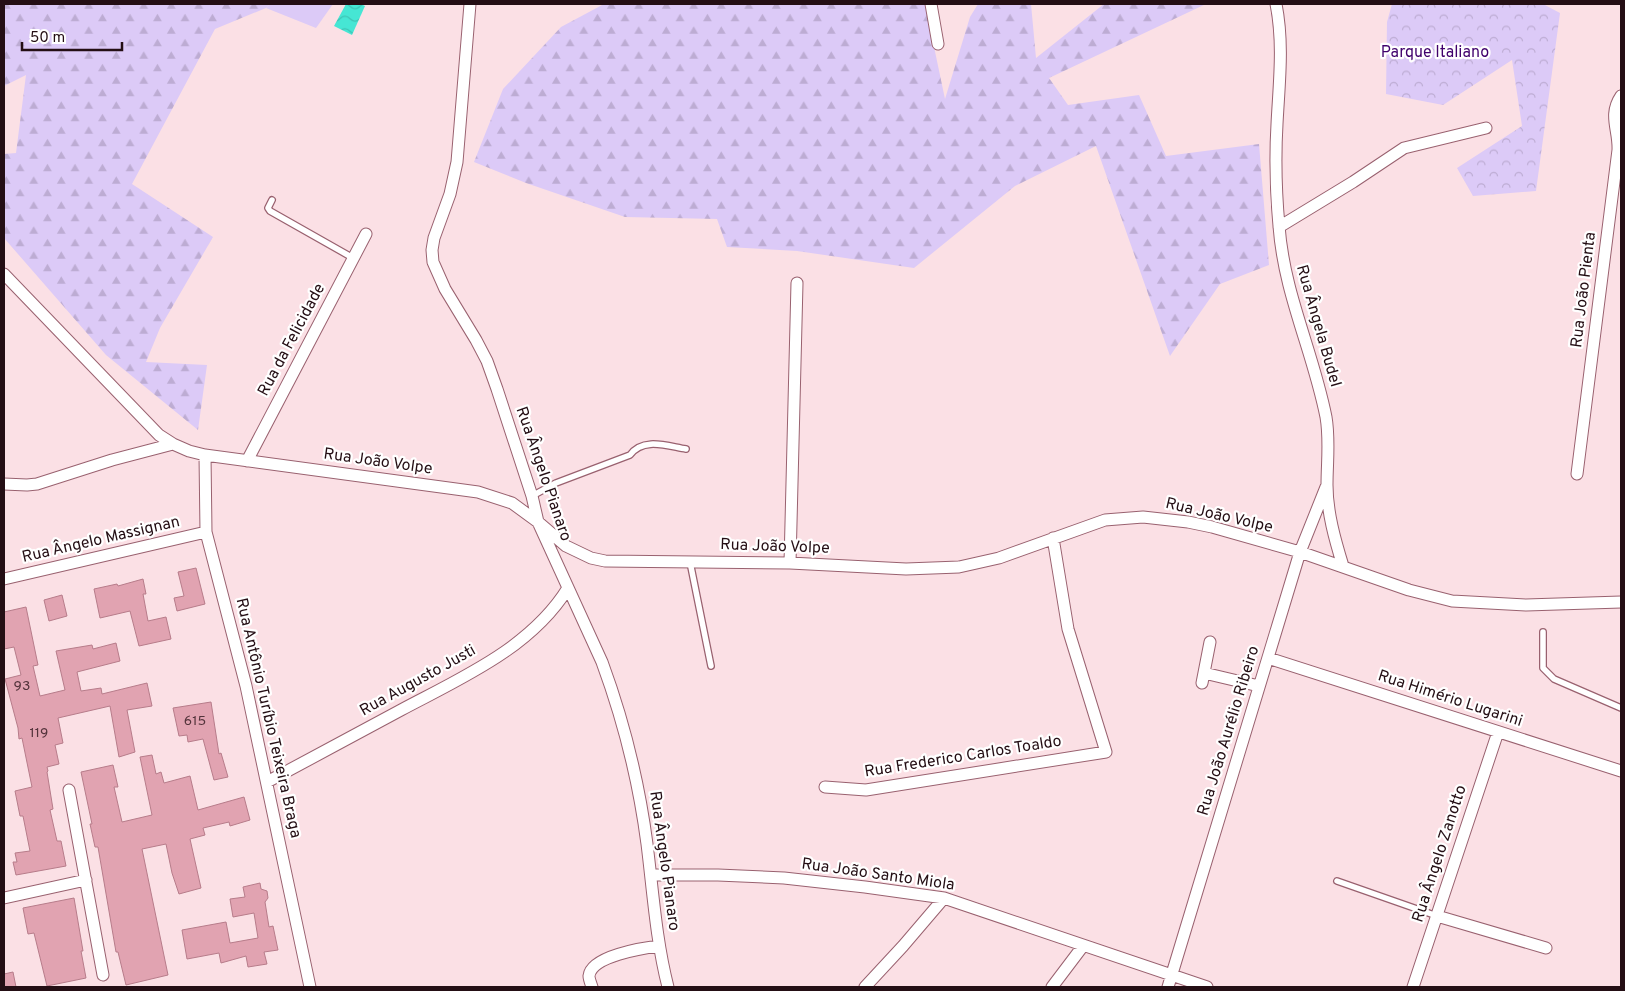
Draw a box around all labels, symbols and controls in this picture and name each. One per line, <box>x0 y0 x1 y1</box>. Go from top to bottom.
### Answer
scale bar <box>22 20 122 52</box>
text: 50 m <box>30 29 65 48</box>
park label: Parque Italiano <box>1381 43 1489 63</box>
street label: Rua João Pienta <box>1567 231 1601 349</box>
street label: Rua Ângela Budel <box>1291 262 1347 389</box>
street label: Rua da Felicidade <box>254 280 330 400</box>
street label: Rua Ângelo Pianaro <box>511 404 577 544</box>
street label: Rua João Volpe <box>322 444 434 480</box>
street label: Rua João Volpe <box>1163 494 1275 538</box>
street label: Rua Ângelo Massignan <box>20 510 182 568</box>
street label: Rua João Volpe <box>720 535 830 559</box>
street label: Rua Antônio Turíbio Teixeira Braga <box>231 596 305 840</box>
street label: Rua Augusto Justi <box>356 641 480 721</box>
street label: Rua João Aurélio Ribeiro <box>1194 644 1264 818</box>
street label: Rua Himério Lugarini <box>1375 666 1525 732</box>
house number: 93 <box>14 678 30 695</box>
house number: 615 <box>184 713 206 730</box>
house number: 119 <box>30 725 48 742</box>
street label: Rua Frederico Carlos Toaldo <box>863 732 1063 782</box>
street label: Rua Ângelo Zanotto <box>1406 782 1472 925</box>
street label: Rua Ângelo Pianaro <box>644 790 686 932</box>
street label: Rua João Santo Miola <box>800 854 956 896</box>

